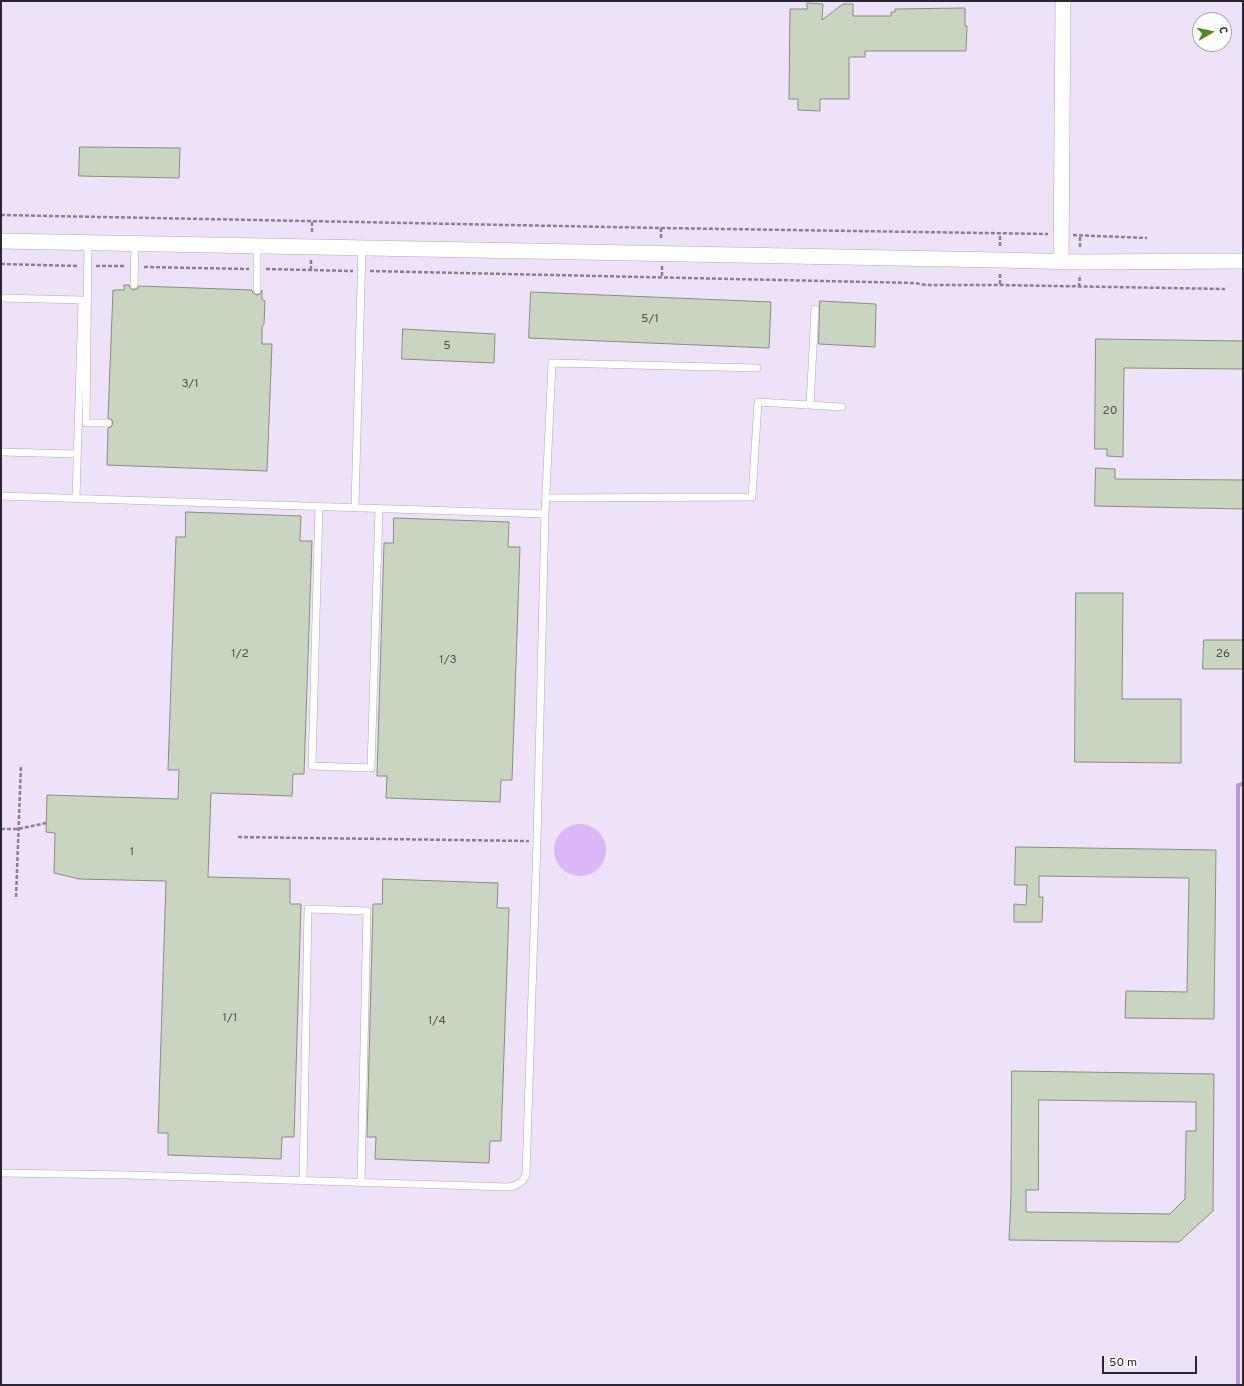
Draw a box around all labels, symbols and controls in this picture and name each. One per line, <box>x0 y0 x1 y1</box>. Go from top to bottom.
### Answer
north arrow <box>1192 12 1232 52</box>
text: С <box>1215 26 1230 35</box>
house number: 5/1 <box>641 313 659 327</box>
house number: 5 <box>443 340 451 354</box>
house number: 3/1 <box>181 378 199 392</box>
house number: 20 <box>1102 405 1118 419</box>
house number: 1/2 <box>231 648 249 662</box>
house number: 26 <box>1216 648 1230 662</box>
house number: 1/3 <box>439 654 457 668</box>
house number: 1 <box>130 846 134 860</box>
house number: 1/1 <box>223 1012 237 1026</box>
house number: 1/4 <box>428 1015 446 1029</box>
scale bar <box>1104 1348 1199 1374</box>
text: 50 m <box>1109 1355 1137 1371</box>

